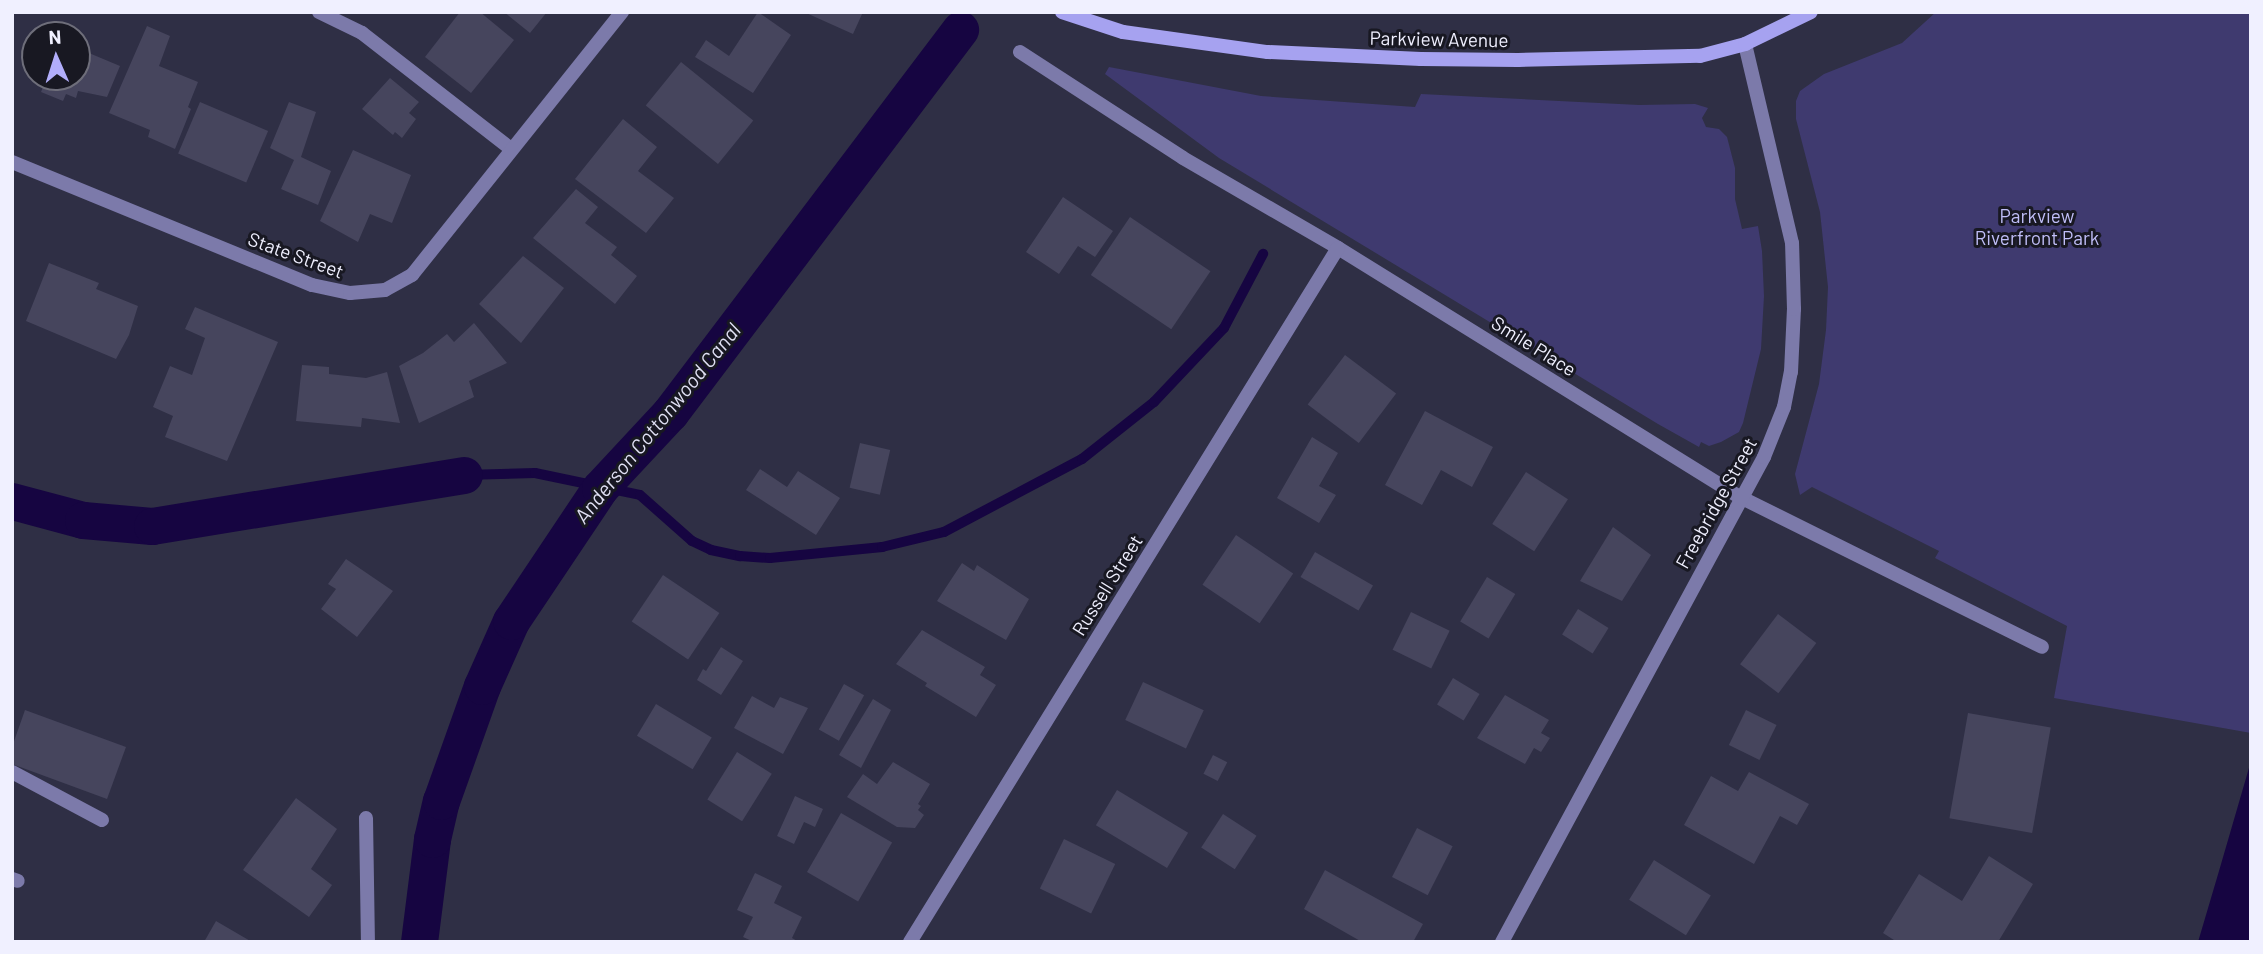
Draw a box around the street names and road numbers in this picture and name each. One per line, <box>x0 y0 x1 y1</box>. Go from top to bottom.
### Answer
street label: Parkview Avenue <box>1369 26 1509 52</box>
street label: State Street <box>245 227 347 283</box>
street label: Smile Place <box>1488 311 1580 381</box>
street label: Freebridge Street <box>1671 434 1761 572</box>
street label: Russell Street <box>1067 530 1147 640</box>

